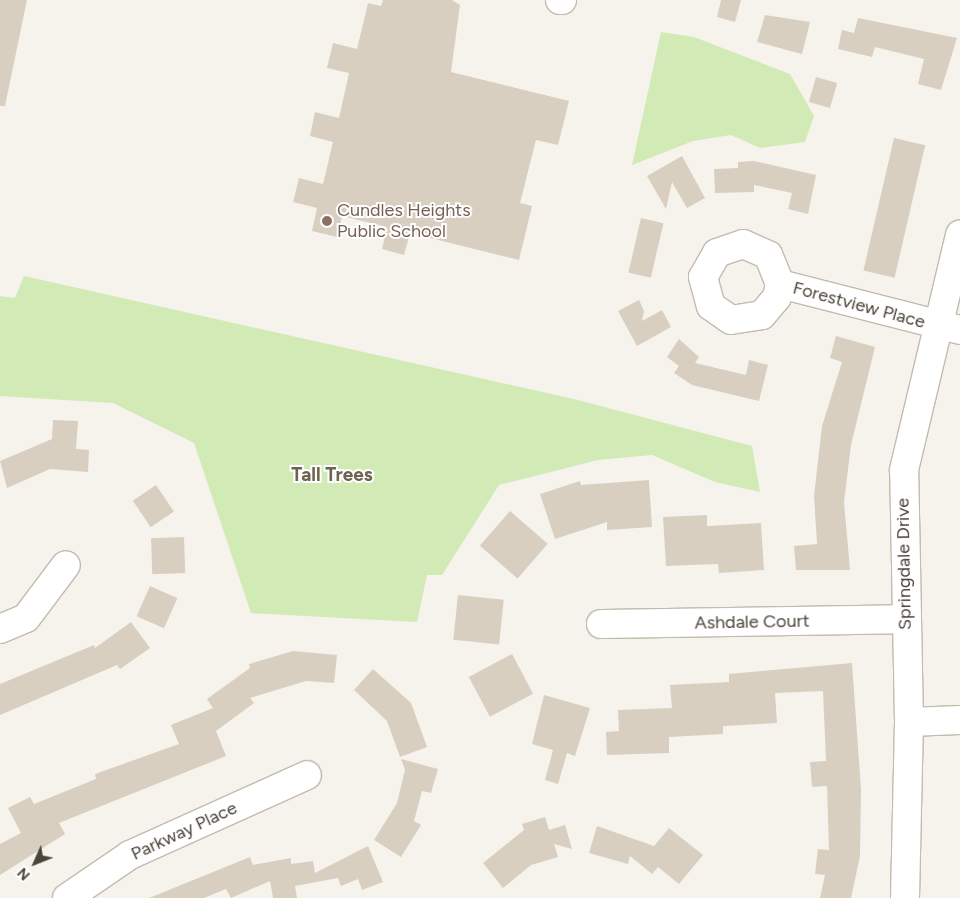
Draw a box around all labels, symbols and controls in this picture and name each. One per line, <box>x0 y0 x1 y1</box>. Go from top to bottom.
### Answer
place label: Cundles Heights Public School <box>337 200 471 242</box>
marker: Cundles Heights Public School <box>321 215 333 227</box>
street label: Forestview Place <box>791 277 927 333</box>
district label: Tall Trees <box>291 464 373 486</box>
street label: Springdale Drive <box>892 498 916 630</box>
street label: Ashdale Court <box>694 610 810 634</box>
street label: Parkway Place <box>128 797 240 865</box>
north arrow <box>10 838 60 888</box>
text: N <box>14 864 34 884</box>

